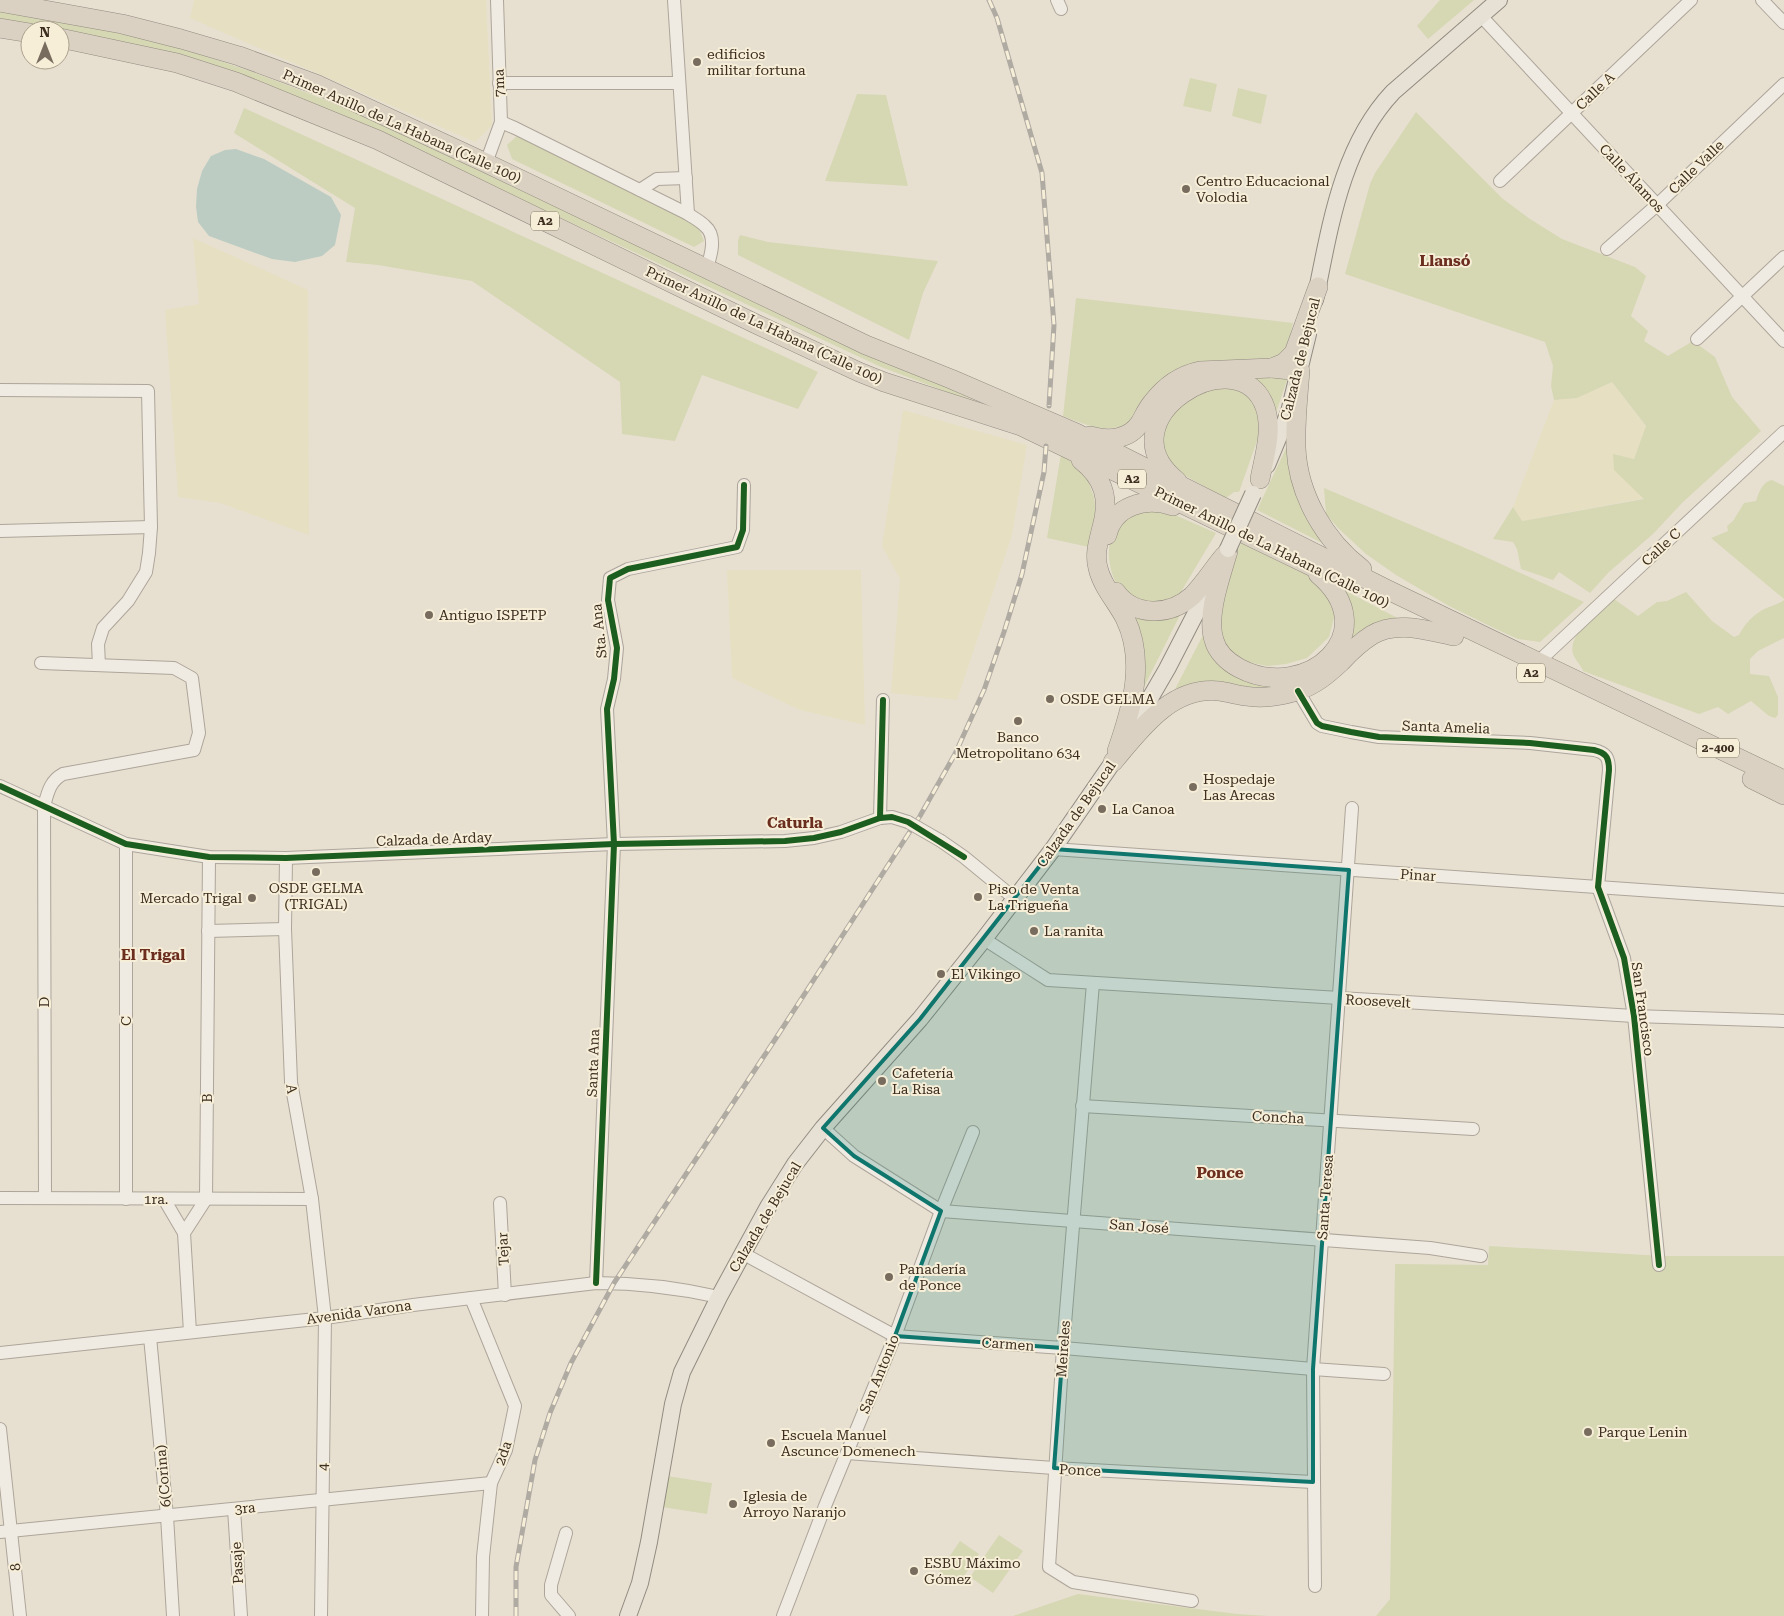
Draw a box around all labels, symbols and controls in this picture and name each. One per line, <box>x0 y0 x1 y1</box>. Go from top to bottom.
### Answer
north arrow <box>20 20 70 70</box>
text: N <box>40 24 51 40</box>
place label: edificios militar fortuna <box>707 46 806 78</box>
marker: edificios militar fortuna <box>691 56 703 68</box>
street label: Primer Anillo de La Habana (Calle 100) <box>280 66 524 186</box>
street label: 7ma <box>490 68 507 97</box>
street label: Calle A <box>1572 69 1618 113</box>
street label: Calle Valle <box>1665 137 1727 197</box>
street label: Calle Álamos <box>1596 141 1668 216</box>
place label: Centro Educacional Volodia <box>1196 173 1330 205</box>
marker: Centro Educacional Volodia <box>1180 183 1192 195</box>
road number: A2 <box>531 212 559 230</box>
district label: Llansó <box>1420 252 1471 270</box>
street label: Primer Anillo de La Habana (Calle 100) <box>643 263 885 387</box>
street label: Calzada de Bejucal <box>1277 295 1323 422</box>
road number: A2 <box>1118 469 1146 488</box>
street label: Primer Anillo de La Habana (Calle 100) <box>1152 483 1392 611</box>
street label: Calle C <box>1638 525 1684 569</box>
street label: Sta. Ana <box>588 602 610 659</box>
place label: Antiguo ISPETP <box>439 607 546 623</box>
marker: Antiguo ISPETP <box>423 609 435 621</box>
road number: A2 <box>1517 664 1545 682</box>
place label: OSDE GELMA <box>1060 691 1155 707</box>
marker: OSDE GELMA <box>1044 693 1056 705</box>
marker: Banco Metropolitano 634 <box>1012 715 1024 727</box>
street label: Santa Amelia <box>1402 717 1491 737</box>
place label: Banco Metropolitano 634 <box>956 729 1080 761</box>
road number: 2-400 <box>1697 738 1739 758</box>
street label: Calzada de Bejucal <box>1033 757 1119 870</box>
place label: Hospedaje Las Arecas <box>1203 771 1275 803</box>
marker: Hospedaje Las Arecas <box>1187 781 1199 793</box>
place label: La Canoa <box>1112 801 1175 817</box>
marker: La Canoa <box>1096 803 1108 815</box>
district label: Caturla <box>767 814 823 832</box>
street label: Calzada de Arday <box>376 829 493 849</box>
marker: OSDE GELMA (TRIGAL) <box>310 866 322 878</box>
street label: Pinar <box>1400 866 1437 884</box>
place label: OSDE GELMA (TRIGAL) <box>269 880 364 912</box>
place label: Piso de Venta La Trigueña <box>988 881 1079 913</box>
place label: Mercado Trigal <box>140 890 243 906</box>
marker: Piso de Venta La Trigueña <box>972 891 984 903</box>
marker: Mercado Trigal <box>246 892 258 904</box>
place label: La ranita <box>1044 923 1104 939</box>
marker: La ranita <box>1028 925 1040 937</box>
district label: El Trigal <box>121 946 185 964</box>
street label: San Francisco <box>1628 961 1658 1057</box>
place label: El Vikingo <box>951 966 1021 982</box>
marker: El Vikingo <box>935 968 947 980</box>
street label: Roosevelt <box>1345 991 1411 1011</box>
street label: D <box>36 996 52 1007</box>
street label: C <box>118 1016 134 1026</box>
street label: Santa Ana <box>584 1028 602 1097</box>
place label: Cafetería La Risa <box>892 1065 954 1097</box>
marker: Cafetería La Risa <box>876 1075 888 1087</box>
street label: A <box>283 1083 301 1095</box>
street label: B <box>199 1093 215 1103</box>
street label: Concha <box>1252 1108 1305 1126</box>
street label: Santa Teresa <box>1314 1153 1336 1240</box>
street label: Calzada de Bejucal <box>726 1158 805 1275</box>
district label: Ponce <box>1196 1164 1244 1182</box>
street label: 1ra. <box>144 1191 168 1207</box>
street label: San José <box>1109 1216 1170 1236</box>
street label: Tejar <box>494 1232 512 1266</box>
place label: Panadería de Ponce <box>899 1261 967 1293</box>
marker: Panadería de Ponce <box>883 1271 895 1283</box>
street label: Avenida Varona <box>306 1297 413 1327</box>
street label: Meireles <box>1053 1320 1073 1378</box>
street label: San Antonio <box>856 1332 902 1416</box>
street label: Carmen <box>981 1334 1035 1354</box>
place label: Parque Lenin <box>1598 1424 1688 1440</box>
marker: Parque Lenin <box>1582 1426 1594 1438</box>
place label: Escuela Manuel Ascunce Domenech <box>781 1427 916 1459</box>
marker: Escuela Manuel Ascunce Domenech <box>765 1437 777 1449</box>
street label: 2da <box>491 1438 515 1467</box>
street label: 6(Corina) <box>152 1444 174 1508</box>
street label: Ponce <box>1059 1461 1102 1479</box>
street label: 4 <box>315 1463 331 1471</box>
place label: Iglesia de Arroyo Naranjo <box>743 1488 846 1520</box>
marker: Iglesia de Arroyo Naranjo <box>727 1498 739 1510</box>
street label: 3ra <box>234 1499 257 1517</box>
street label: Pasaje <box>228 1541 246 1585</box>
place label: ESBU Máximo Gómez <box>924 1555 1021 1587</box>
street label: 8 <box>7 1562 23 1572</box>
marker: ESBU Máximo Gómez <box>908 1565 920 1577</box>

